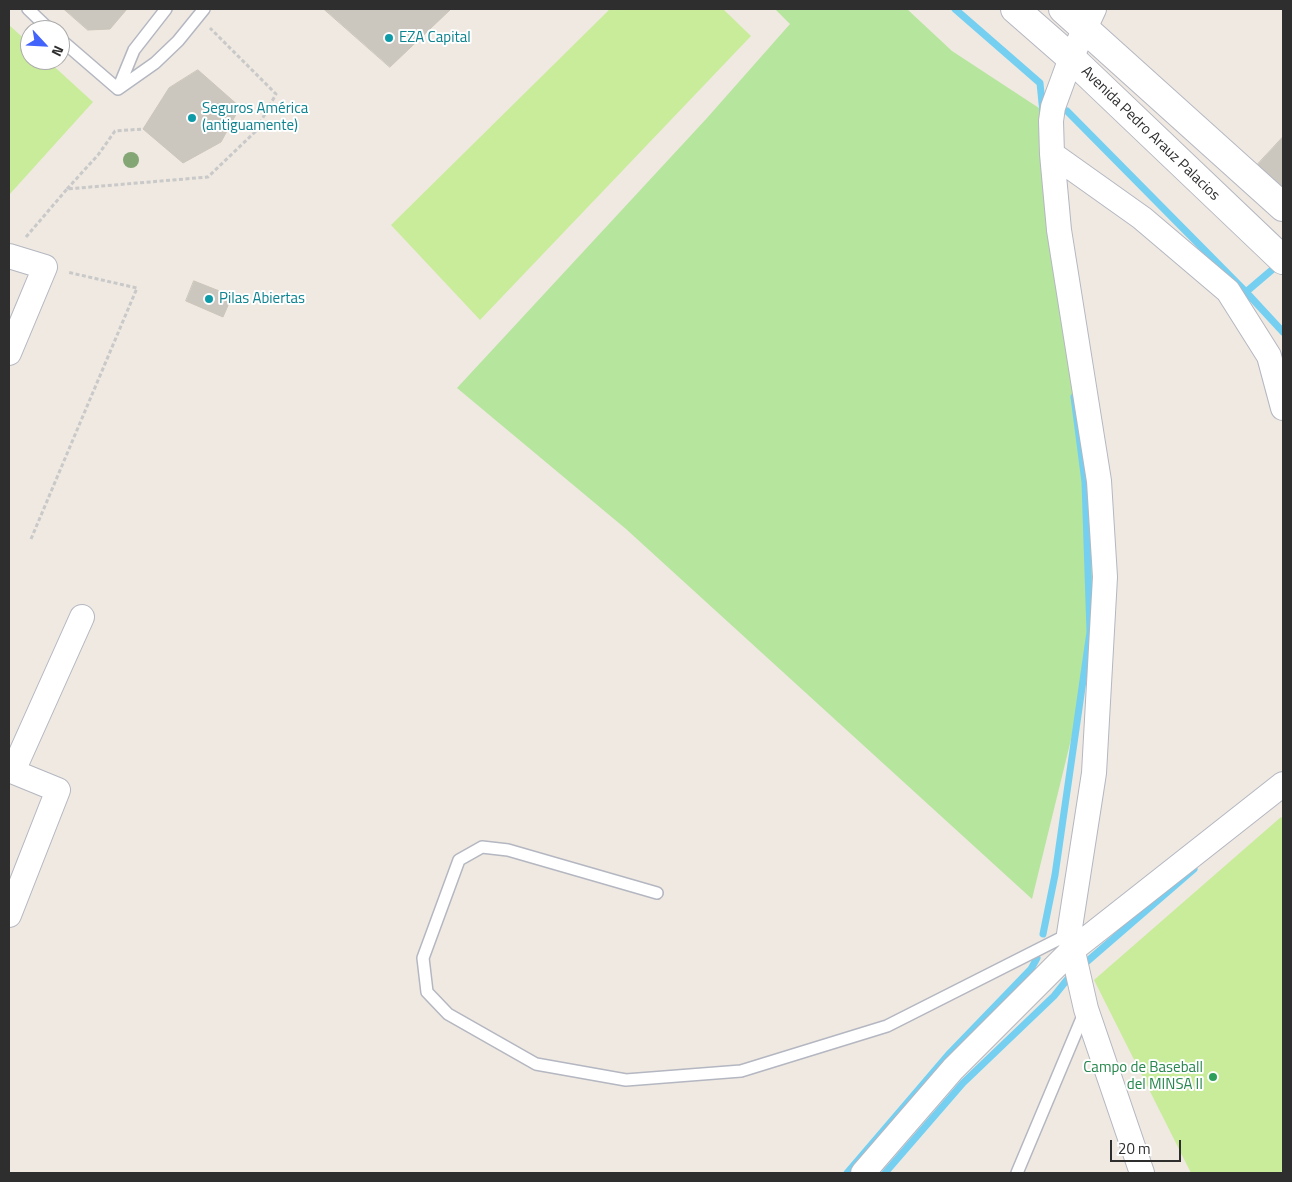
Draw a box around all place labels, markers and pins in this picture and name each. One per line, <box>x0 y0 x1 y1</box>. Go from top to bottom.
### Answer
place label: EZA Capital <box>399 29 471 47</box>
marker: EZA Capital <box>383 32 395 44</box>
place label: Seguros América (antiguamente) <box>202 100 308 135</box>
marker: Seguros América (antiguamente) <box>186 112 198 124</box>
place label: Pilas Abiertas <box>219 290 305 308</box>
marker: Pilas Abiertas <box>203 293 215 305</box>
place label: Campo de Baseball del MINSA II <box>1083 1059 1203 1094</box>
marker: Campo de Baseball del MINSA II <box>1207 1071 1219 1083</box>

